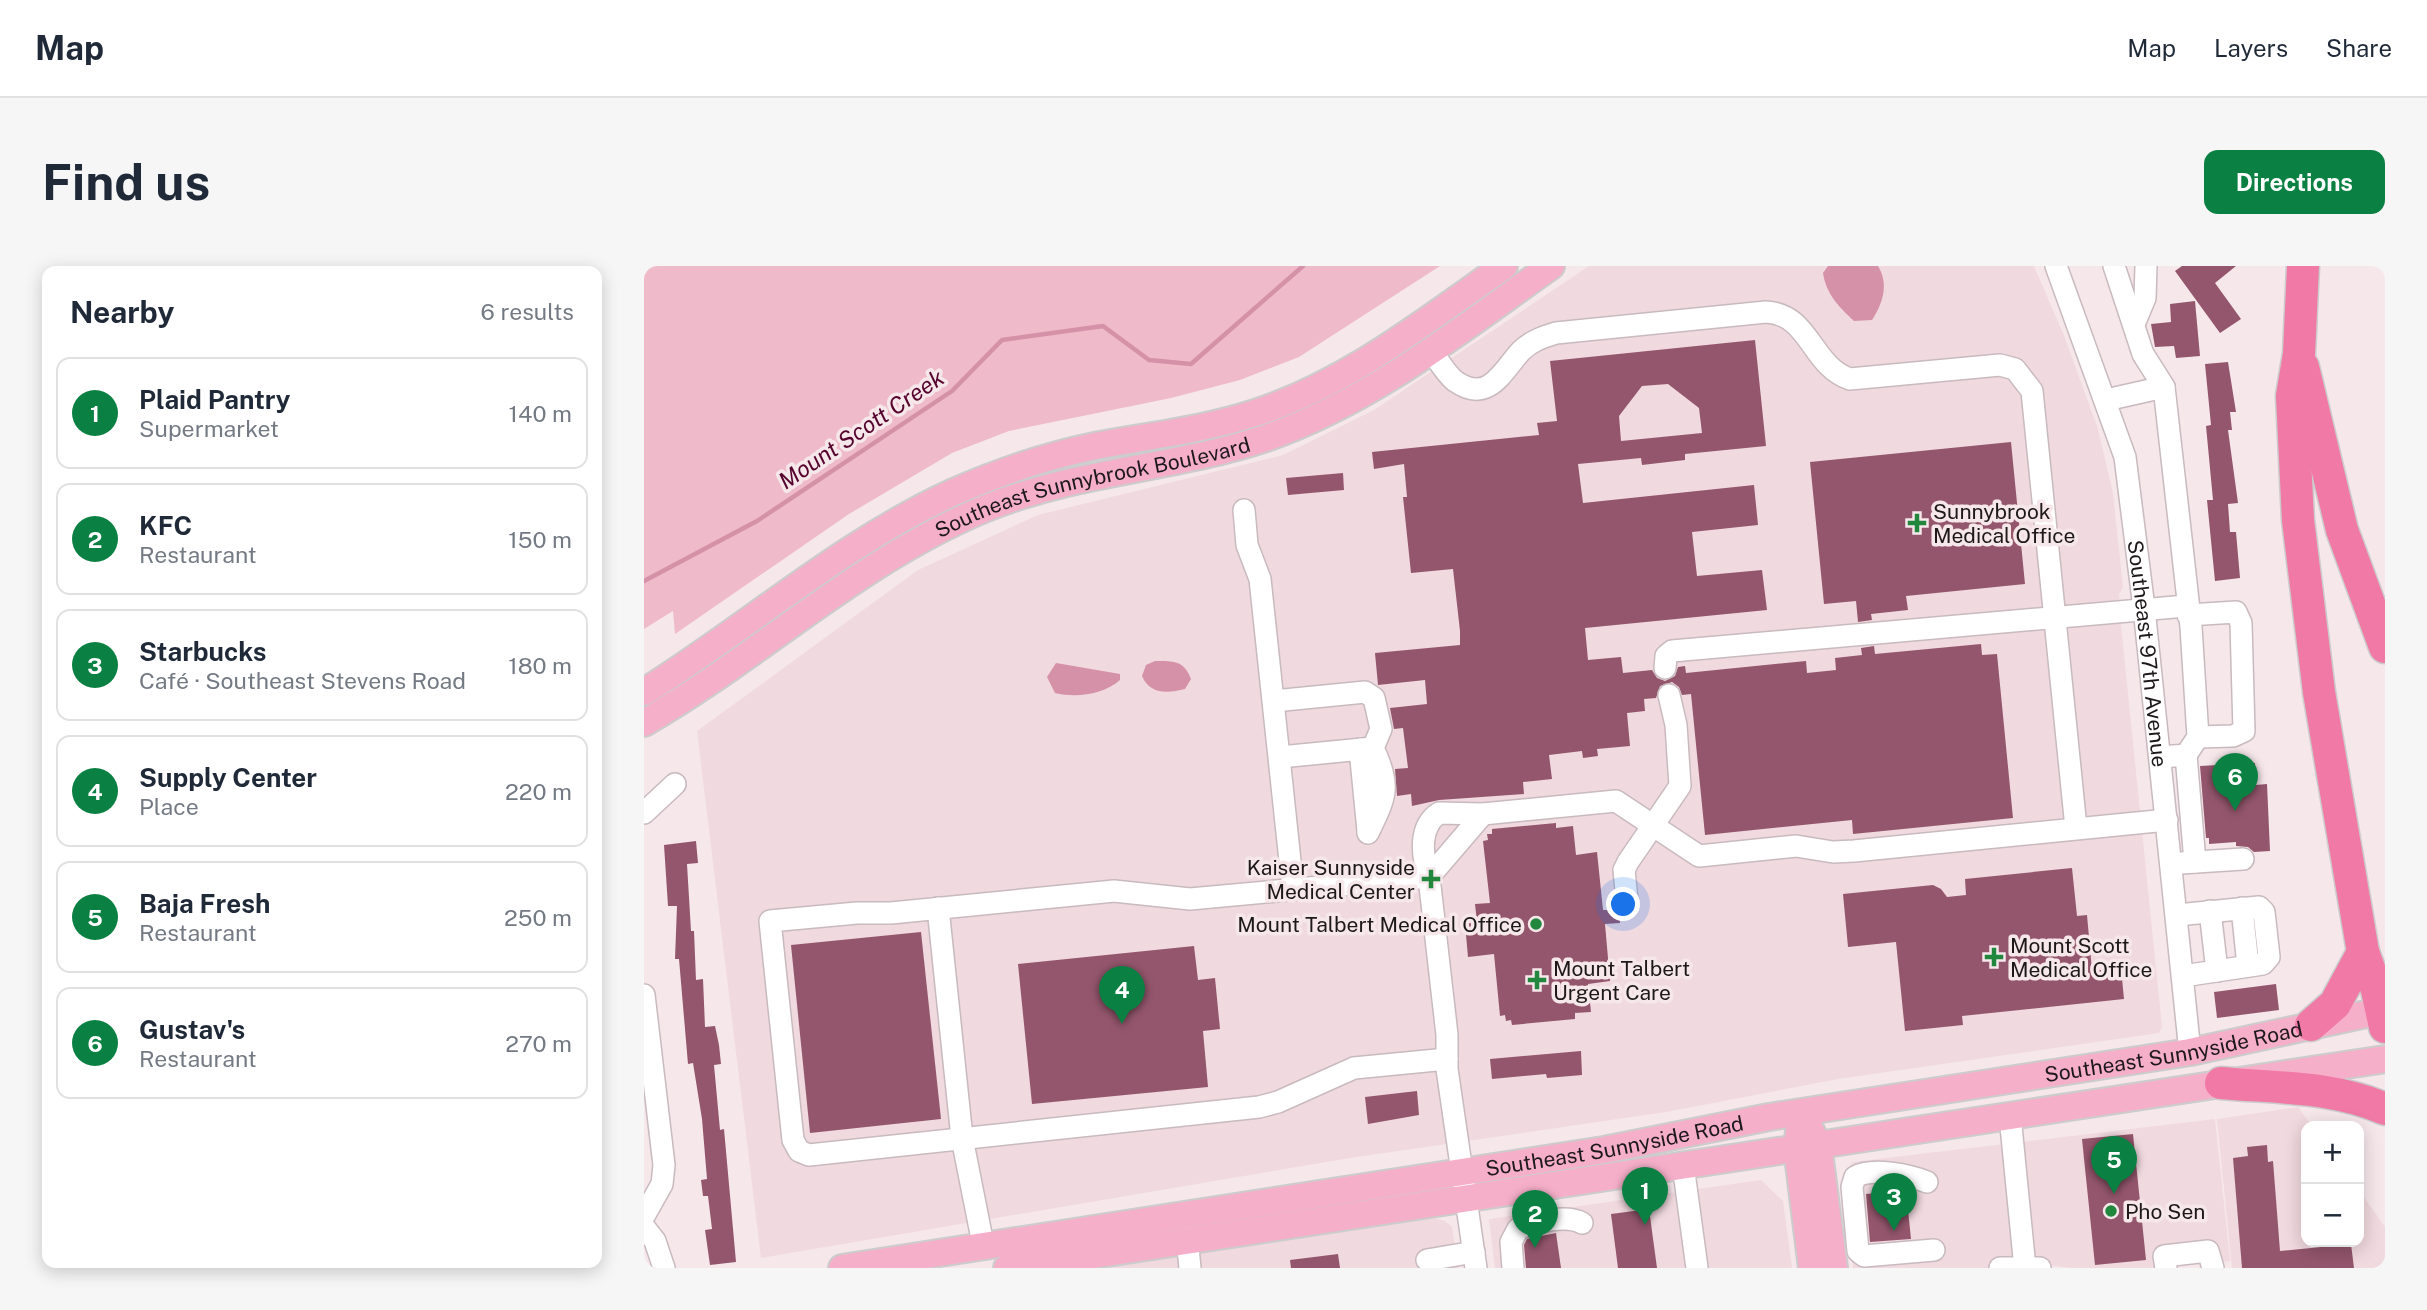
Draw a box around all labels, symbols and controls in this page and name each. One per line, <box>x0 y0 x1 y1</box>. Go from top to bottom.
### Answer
text: Map <box>35 29 104 67</box>
text: Map <box>2127 34 2176 62</box>
text: Layers <box>2214 34 2288 62</box>
text: Share <box>2326 34 2392 62</box>
button: Directions <box>2204 150 2385 214</box>
text: Find us <box>42 153 210 211</box>
text: Nearby <box>70 294 174 330</box>
text: 6 results <box>481 298 574 325</box>
water label: Mount Scott Creek <box>773 363 949 494</box>
text: Plaid Pantry <box>139 384 291 415</box>
text: 1 <box>90 400 100 427</box>
text: 140 m <box>509 400 572 427</box>
text: Supermarket <box>139 415 279 442</box>
street label: Southeast Sunnybrook Boulevard <box>931 431 1253 543</box>
place label: Sunnybrook Medical Office <box>1933 499 2075 548</box>
text: KFC <box>139 510 192 541</box>
marker: Sunnybrook Medical Office <box>1907 513 1927 533</box>
text: 2 <box>88 526 102 553</box>
text: 150 m <box>508 526 572 553</box>
street label: Southeast 97th Avenue <box>2123 539 2173 768</box>
text: Restaurant <box>139 541 257 568</box>
text: Starbucks <box>139 636 266 667</box>
text: 3 <box>87 652 103 679</box>
text: 180 m <box>508 652 572 679</box>
text: Café · Southeast Stevens Road <box>139 667 466 694</box>
pin: 6 <box>2212 753 2258 811</box>
text: Supply Center <box>139 762 317 793</box>
text: 4 <box>87 778 103 805</box>
text: 220 m <box>505 778 572 805</box>
text: Place <box>139 793 199 820</box>
place label: Kaiser Sunnyside Medical Center <box>1247 855 1415 904</box>
marker: Kaiser Sunnyside Medical Center <box>1421 869 1441 889</box>
your location <box>1606 887 1640 921</box>
text: Baja Fresh <box>139 888 270 919</box>
text: 5 <box>87 904 103 931</box>
text: 250 m <box>504 904 572 931</box>
place label: Mount Talbert Medical Office <box>1237 912 1522 937</box>
marker: Mount Talbert Medical Office <box>1528 916 1544 932</box>
text: Restaurant <box>139 919 257 946</box>
place label: Mount Scott Medical Office <box>2010 933 2152 982</box>
marker: Mount Scott Medical Office <box>1984 947 2004 967</box>
place label: Mount Talbert Urgent Care <box>1553 956 1690 1005</box>
pin: 4 <box>1099 966 1145 1024</box>
marker: Mount Talbert Urgent Care <box>1527 970 1547 990</box>
text: Gustav's <box>139 1014 245 1045</box>
street label: Southeast Sunnyside Road <box>2043 1016 2305 1087</box>
text: 6 <box>87 1030 103 1057</box>
text: 270 m <box>505 1030 572 1057</box>
text: Restaurant <box>139 1045 257 1072</box>
street label: Southeast Sunnyside Road <box>1484 1110 1745 1181</box>
map controls <box>2301 1121 2364 1247</box>
button: + <box>2301 1121 2364 1184</box>
pin: 5 <box>2091 1136 2137 1194</box>
pin: 1 <box>1622 1167 1668 1225</box>
pin: 3 <box>1871 1173 1917 1231</box>
button: − <box>2301 1184 2364 1247</box>
pin: 2 <box>1512 1190 1558 1248</box>
place label: Pho Sen <box>2125 1199 2205 1224</box>
marker: Pho Sen <box>2103 1203 2119 1219</box>

